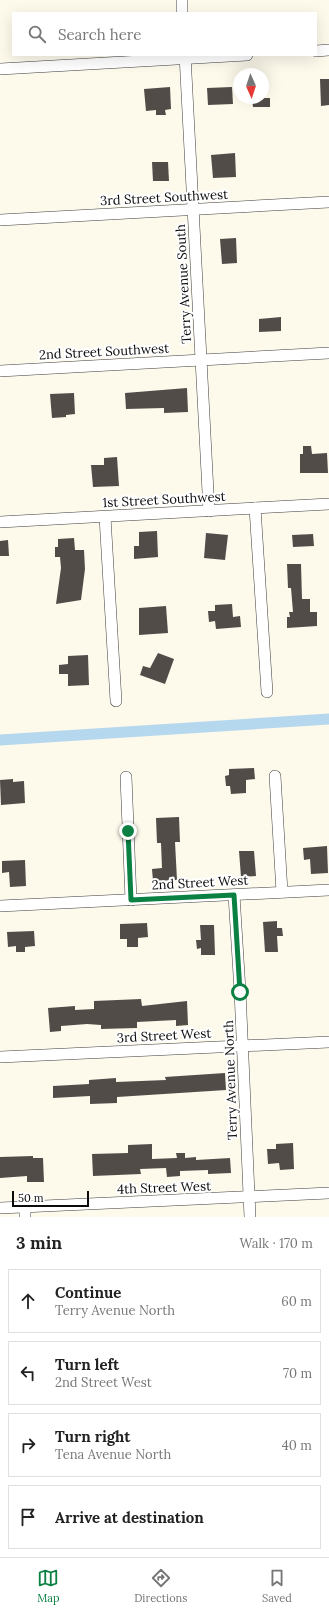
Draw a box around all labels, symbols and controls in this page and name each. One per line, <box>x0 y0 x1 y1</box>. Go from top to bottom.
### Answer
search box <box>12 12 317 56</box>
icon: search <box>26 23 48 45</box>
text: Search here <box>58 25 141 44</box>
north arrow <box>233 68 269 104</box>
street label: 3rd Street Southwest <box>100 186 228 209</box>
street label: Terry Avenue South <box>172 224 195 344</box>
street label: 2nd Street Southwest <box>39 340 169 363</box>
street label: 1st Street Southwest <box>102 488 226 511</box>
route end <box>119 822 137 840</box>
street label: 2nd Street West <box>151 871 249 894</box>
route start <box>231 983 249 1001</box>
street label: Terry Avenue North <box>220 1020 241 1140</box>
street label: 3rd Street West <box>116 1025 212 1046</box>
street label: 4th Street West <box>117 1177 211 1198</box>
scale bar <box>12 1189 89 1208</box>
text: 50 m <box>18 1191 44 1205</box>
text: 3 min <box>16 1232 62 1254</box>
text: Walk · 170 m <box>239 1235 313 1252</box>
text: Continue <box>55 1283 121 1302</box>
icon: ahead <box>17 1290 39 1312</box>
text: 60 m <box>281 1293 312 1310</box>
text: Terry Avenue North <box>55 1302 175 1319</box>
text: Turn left <box>55 1355 119 1374</box>
icon: left <box>17 1362 39 1384</box>
text: 70 m <box>283 1365 312 1382</box>
text: 2nd Street West <box>55 1374 152 1391</box>
text: Turn right <box>55 1427 131 1446</box>
icon: right <box>17 1434 39 1456</box>
text: 40 m <box>282 1437 312 1454</box>
text: Tena Avenue North <box>55 1446 171 1463</box>
icon: arrive <box>17 1506 39 1528</box>
text: Arrive at destination <box>55 1508 204 1527</box>
tab: Map <box>37 1567 60 1605</box>
tab: Directions <box>134 1567 187 1605</box>
tab: Saved <box>262 1567 292 1605</box>

